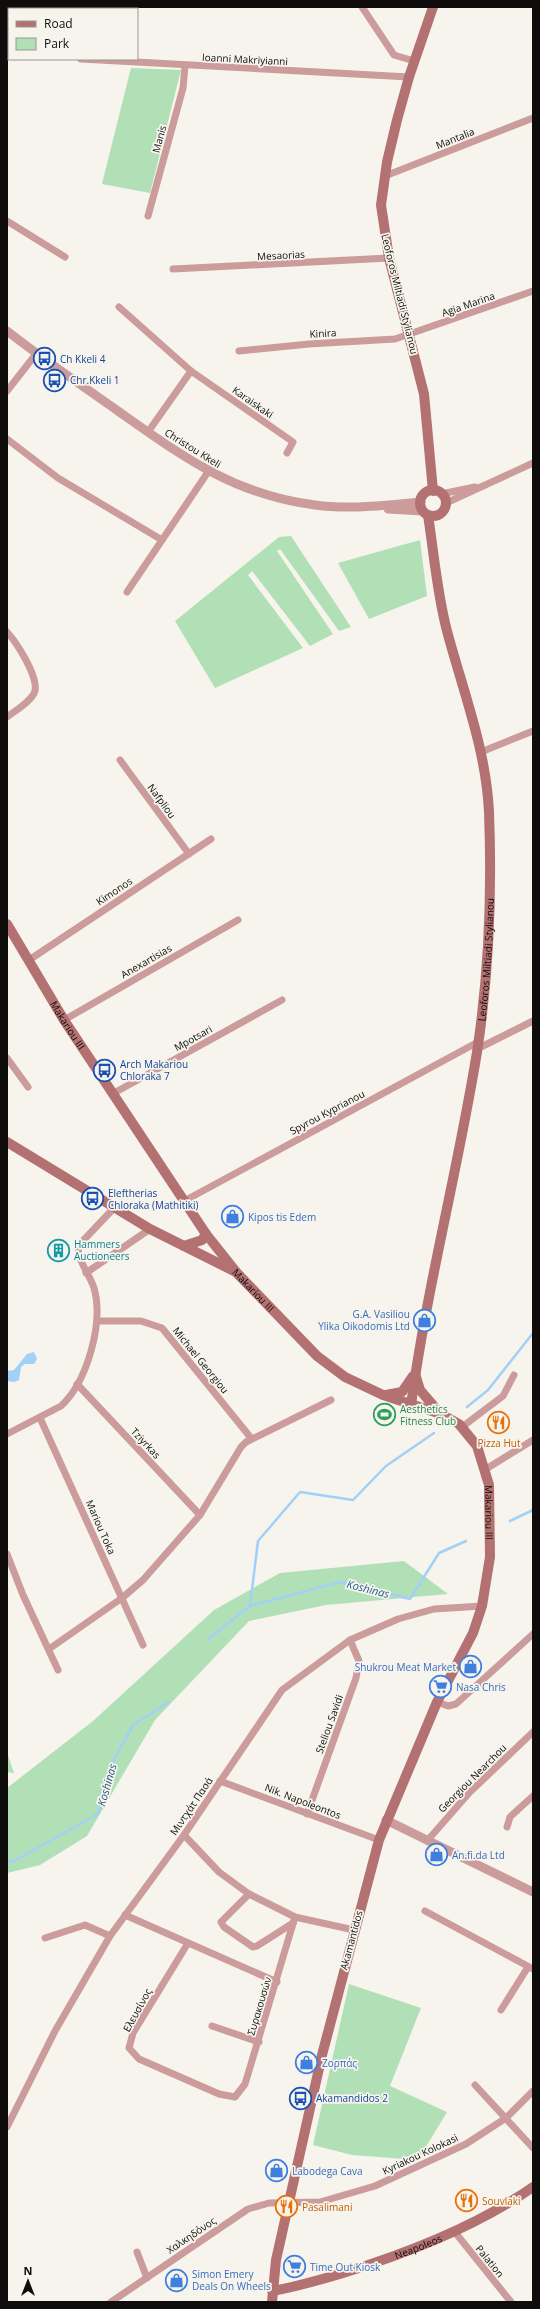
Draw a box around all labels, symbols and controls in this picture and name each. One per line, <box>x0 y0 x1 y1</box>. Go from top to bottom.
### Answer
legend <box>8 8 138 60</box>
text: Road <box>44 15 73 32</box>
text: Park <box>44 35 70 52</box>
street label: Ioanni Makriyianni <box>202 50 288 68</box>
street label: Manis <box>149 123 169 154</box>
street label: Mantalia <box>434 124 476 152</box>
street label: Leoforos Miltiadi Stylianou <box>378 232 422 356</box>
street label: Mesaorias <box>257 247 306 263</box>
street label: Agia Marina <box>440 288 496 320</box>
street label: Kinira <box>309 325 337 341</box>
bus stop icon: Ch Kkeli 4 <box>32 346 58 372</box>
place label: Ch Kkeli 4 <box>60 352 106 366</box>
bus stop icon: Chr.Kkeli 1 <box>42 367 68 393</box>
place label: Chr.Kkeli 1 <box>70 373 120 387</box>
street label: Karaiskaki <box>230 383 276 421</box>
street label: Christou Kkeli <box>162 425 224 471</box>
street label: Nafpliou <box>145 781 179 821</box>
street label: Kimonos <box>93 874 135 908</box>
street label: Leoforos Miltiadi Stylianou <box>474 898 497 1022</box>
street label: Anexartisias <box>118 941 174 981</box>
street label: Makariou III <box>47 998 89 1052</box>
street label: Mpotsari <box>171 1022 215 1054</box>
bus stop icon: Arch Makariou Chloraka 7 <box>91 1057 117 1083</box>
place label: Arch Makariou Chloraka 7 <box>120 1057 188 1083</box>
street label: Spyrou Kyprianou <box>287 1086 367 1138</box>
bus stop icon: Eleftherias Chloraka (Mathitiki) <box>80 1186 106 1212</box>
place label: Eleftherias Chloraka (Mathitiki) <box>108 1186 199 1212</box>
shop icon: Kipos tis Edem <box>219 1204 245 1230</box>
place label: Kipos tis Edem <box>248 1210 316 1224</box>
building icon: Hammers Auctioneers <box>45 1237 71 1263</box>
place label: Hammers Auctioneers <box>74 1237 130 1263</box>
street label: Makariou III <box>229 1265 278 1315</box>
place label: G.A. Vasiliou Ylika Oikodomis Ltd <box>318 1307 410 1333</box>
shop icon: G.A. Vasiliou Ylika Oikodomis Ltd <box>412 1307 438 1333</box>
street label: Michael Georgiou <box>170 1324 232 1396</box>
sports icon: Aesthetics Fitness Club <box>371 1402 397 1428</box>
place label: Aesthetics Fitness Club <box>400 1402 456 1428</box>
restaurant icon: Pizza Hut <box>486 1410 512 1436</box>
street label: Tziyrkas <box>128 1425 164 1462</box>
place label: Pizza Hut <box>477 1436 521 1450</box>
street label: Makariou III <box>482 1485 497 1540</box>
street label: Mariou Toka <box>83 1498 119 1556</box>
water label: Koshinas <box>345 1576 391 1601</box>
shop icon: Shukrou Meat Market <box>458 1654 484 1680</box>
place label: Shukrou Meat Market <box>355 1660 456 1674</box>
supermarket icon: Nasa Chris <box>427 1674 453 1700</box>
place label: Nasa Chris <box>456 1680 506 1694</box>
street label: Steliou Savidi <box>312 1693 346 1755</box>
street label: Georgiou Nearchou <box>435 1741 509 1815</box>
water label: Koshinas <box>93 1762 120 1808</box>
street label: Μιντχάτ Πασά <box>166 1774 216 1838</box>
street label: Nik. Napoleontos <box>263 1780 343 1822</box>
shop icon: An.fi.da Ltd <box>424 1842 450 1868</box>
place label: An.fi.da Ltd <box>452 1848 505 1862</box>
street label: Akamantidos <box>336 1908 366 1971</box>
street label: Συρακουσών <box>243 1975 275 2037</box>
street label: Ελευσίνος <box>119 1986 155 2034</box>
shop icon: Ζορπάς <box>294 2050 320 2076</box>
place label: Ζορπάς <box>322 2056 357 2070</box>
bus stop icon: Akamandidos 2 <box>287 2085 313 2111</box>
place label: Akamandidos 2 <box>316 2091 388 2105</box>
street label: Kyriakou Kolokasi <box>380 2130 460 2178</box>
shop icon: Labodega Cava <box>264 2158 290 2184</box>
place label: Labodega Cava <box>292 2164 363 2178</box>
restaurant icon: Souvlaki <box>453 2188 479 2214</box>
restaurant icon: Pasalimani <box>273 2194 299 2220</box>
place label: Souvlaki <box>482 2194 521 2208</box>
place label: Pasalimani <box>302 2200 352 2214</box>
street label: Χαλκηδόνος <box>164 2213 219 2257</box>
street label: Neapoleos <box>393 2231 444 2262</box>
street label: Palation <box>473 2242 507 2280</box>
supermarket icon: Time Out Kiosk <box>282 2254 308 2280</box>
place label: Time Out Kiosk <box>310 2260 381 2274</box>
north arrow <box>8 2261 48 2301</box>
text: N <box>24 2263 32 2278</box>
shop icon: Simon Emery Deals On Wheels <box>163 2267 189 2293</box>
place label: Simon Emery Deals On Wheels <box>192 2267 271 2293</box>

